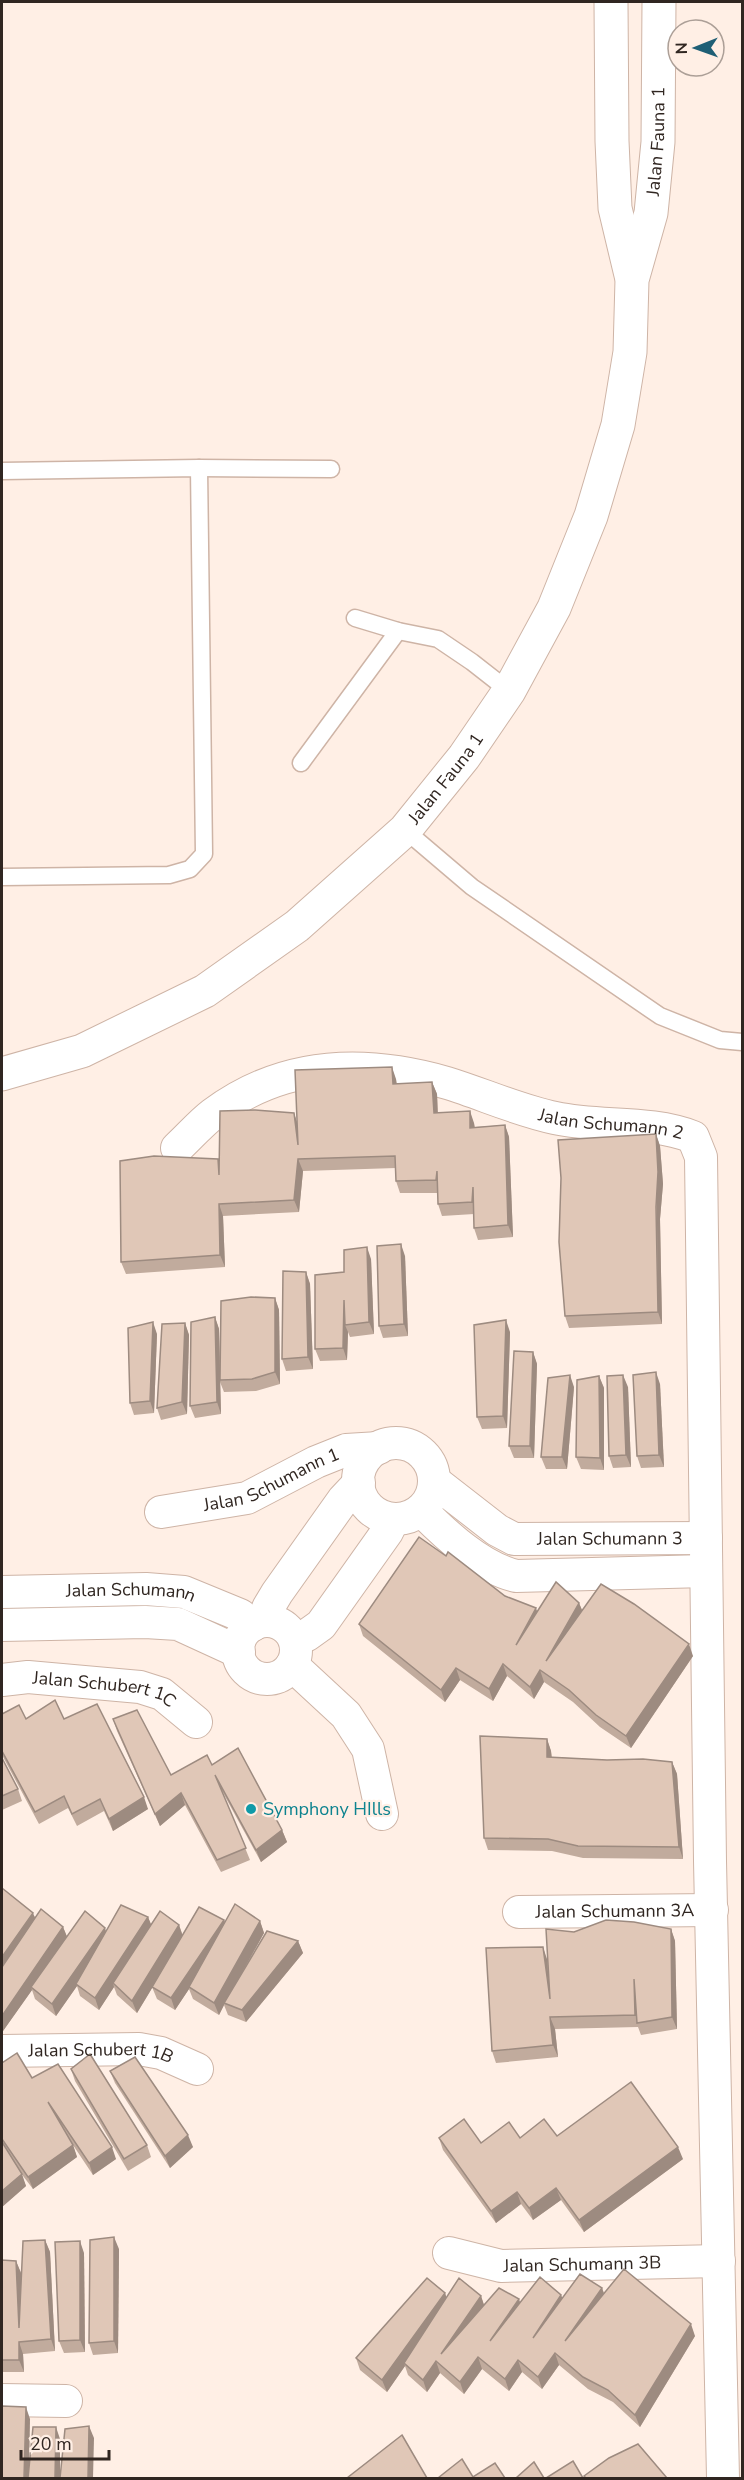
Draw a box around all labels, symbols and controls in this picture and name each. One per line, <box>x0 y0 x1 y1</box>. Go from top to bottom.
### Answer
north arrow <box>666 18 726 78</box>
text: N <box>671 42 693 54</box>
street label: Jalan Fauna 1 <box>641 87 670 198</box>
street label: Jalan Fauna 1 <box>402 728 489 830</box>
street label: Jalan Schumann 2 <box>535 1102 686 1145</box>
street label: Jalan Schumann 1 <box>201 1442 343 1517</box>
street label: Jalan Schumann 3 <box>536 1526 683 1551</box>
street label: Jalan Schumann <box>65 1577 200 1608</box>
street label: Jalan Schubert 1C <box>31 1665 181 1713</box>
place label: Symphony HIlls <box>263 1797 391 1821</box>
marker: Symphony HIlls <box>244 1802 258 1816</box>
street label: Jalan Schumann 3A <box>534 1898 695 1924</box>
street label: Jalan Schubert 1B <box>27 2037 177 2069</box>
street label: Jalan Schumann 3B <box>502 2250 662 2278</box>
scale bar <box>21 2423 110 2461</box>
text: 20 m <box>30 2432 72 2456</box>

